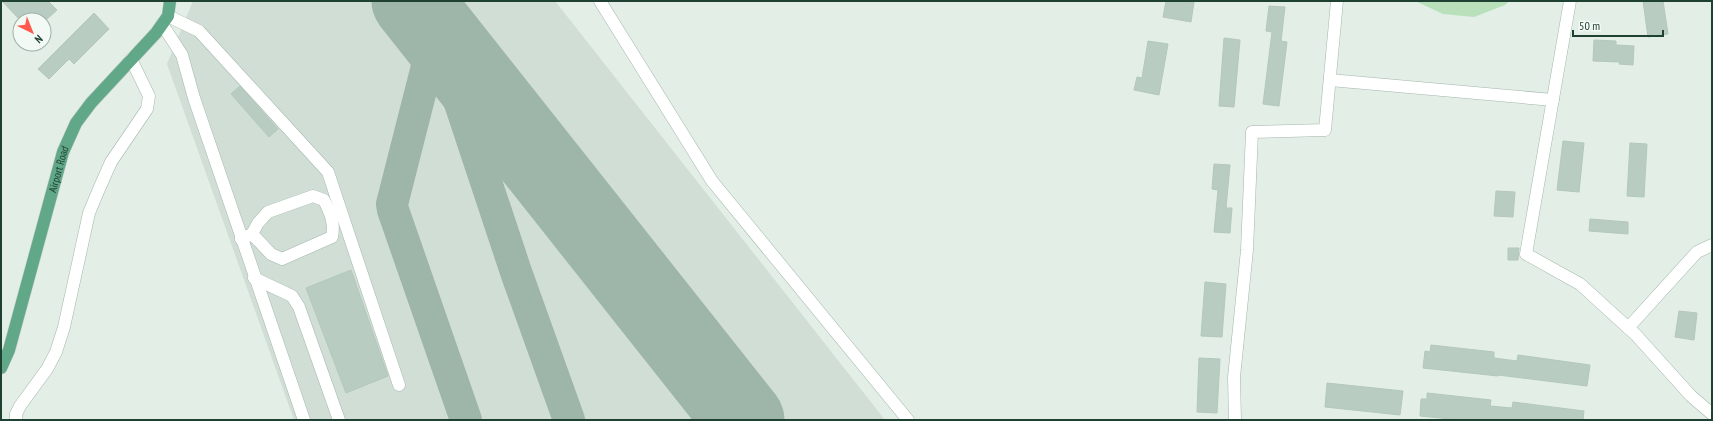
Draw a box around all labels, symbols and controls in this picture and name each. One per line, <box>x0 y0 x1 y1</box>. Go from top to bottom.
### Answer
north arrow <box>12 12 52 52</box>
scale bar <box>1573 12 1663 38</box>
text: 50 m <box>1579 18 1600 33</box>
text: N <box>32 32 46 46</box>
street label: Airport Road <box>45 144 72 194</box>

